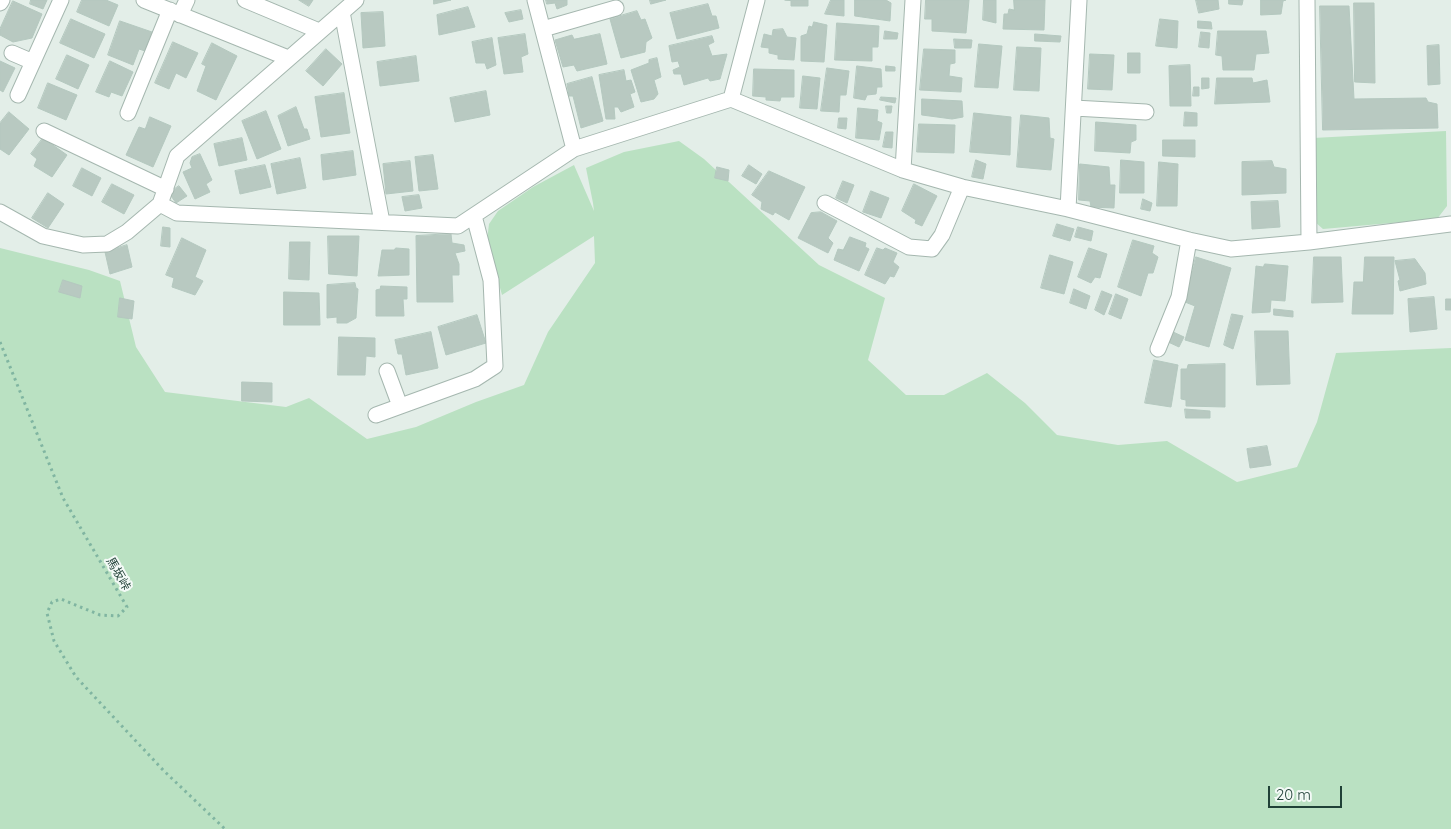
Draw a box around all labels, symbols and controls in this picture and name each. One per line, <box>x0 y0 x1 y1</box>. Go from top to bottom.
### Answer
street label: 馬坂峠 <box>103 555 133 593</box>
scale bar <box>1271 776 1345 808</box>
text: 20 m <box>1276 785 1311 804</box>

